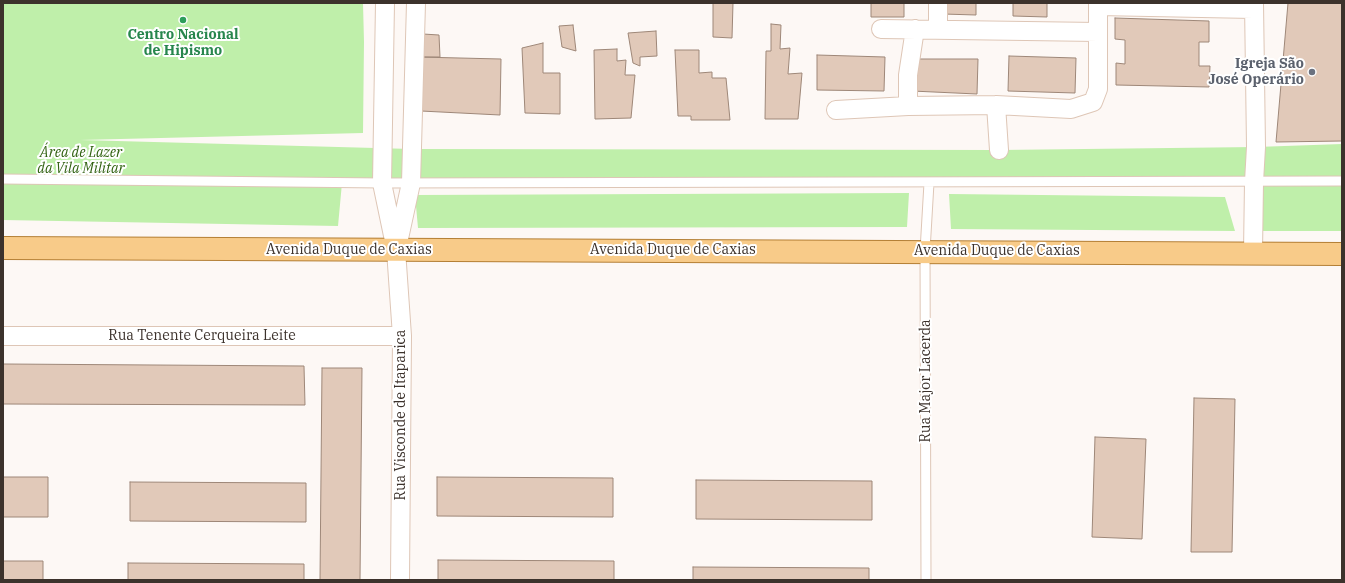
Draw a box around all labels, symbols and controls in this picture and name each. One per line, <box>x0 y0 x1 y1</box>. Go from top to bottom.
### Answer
marker: Centro Nacional de Hipismo <box>178 15 188 25</box>
place label: Centro Nacional de Hipismo <box>128 27 238 60</box>
place label: Igreja São José Operário <box>1208 56 1304 88</box>
marker: Igreja São José Operário <box>1307 67 1317 77</box>
park label: Área de Lazer da Vila Militar <box>37 145 125 178</box>
street label: Avenida Duque de Caxias <box>266 242 432 258</box>
street label: Avenida Duque de Caxias <box>590 242 756 258</box>
street label: Avenida Duque de Caxias <box>914 243 1080 259</box>
street label: Rua Major Lacerda <box>918 319 934 443</box>
street label: Rua Tenente Cerqueira Leite <box>108 328 296 344</box>
street label: Rua Visconde de Itaparica <box>393 330 409 500</box>

